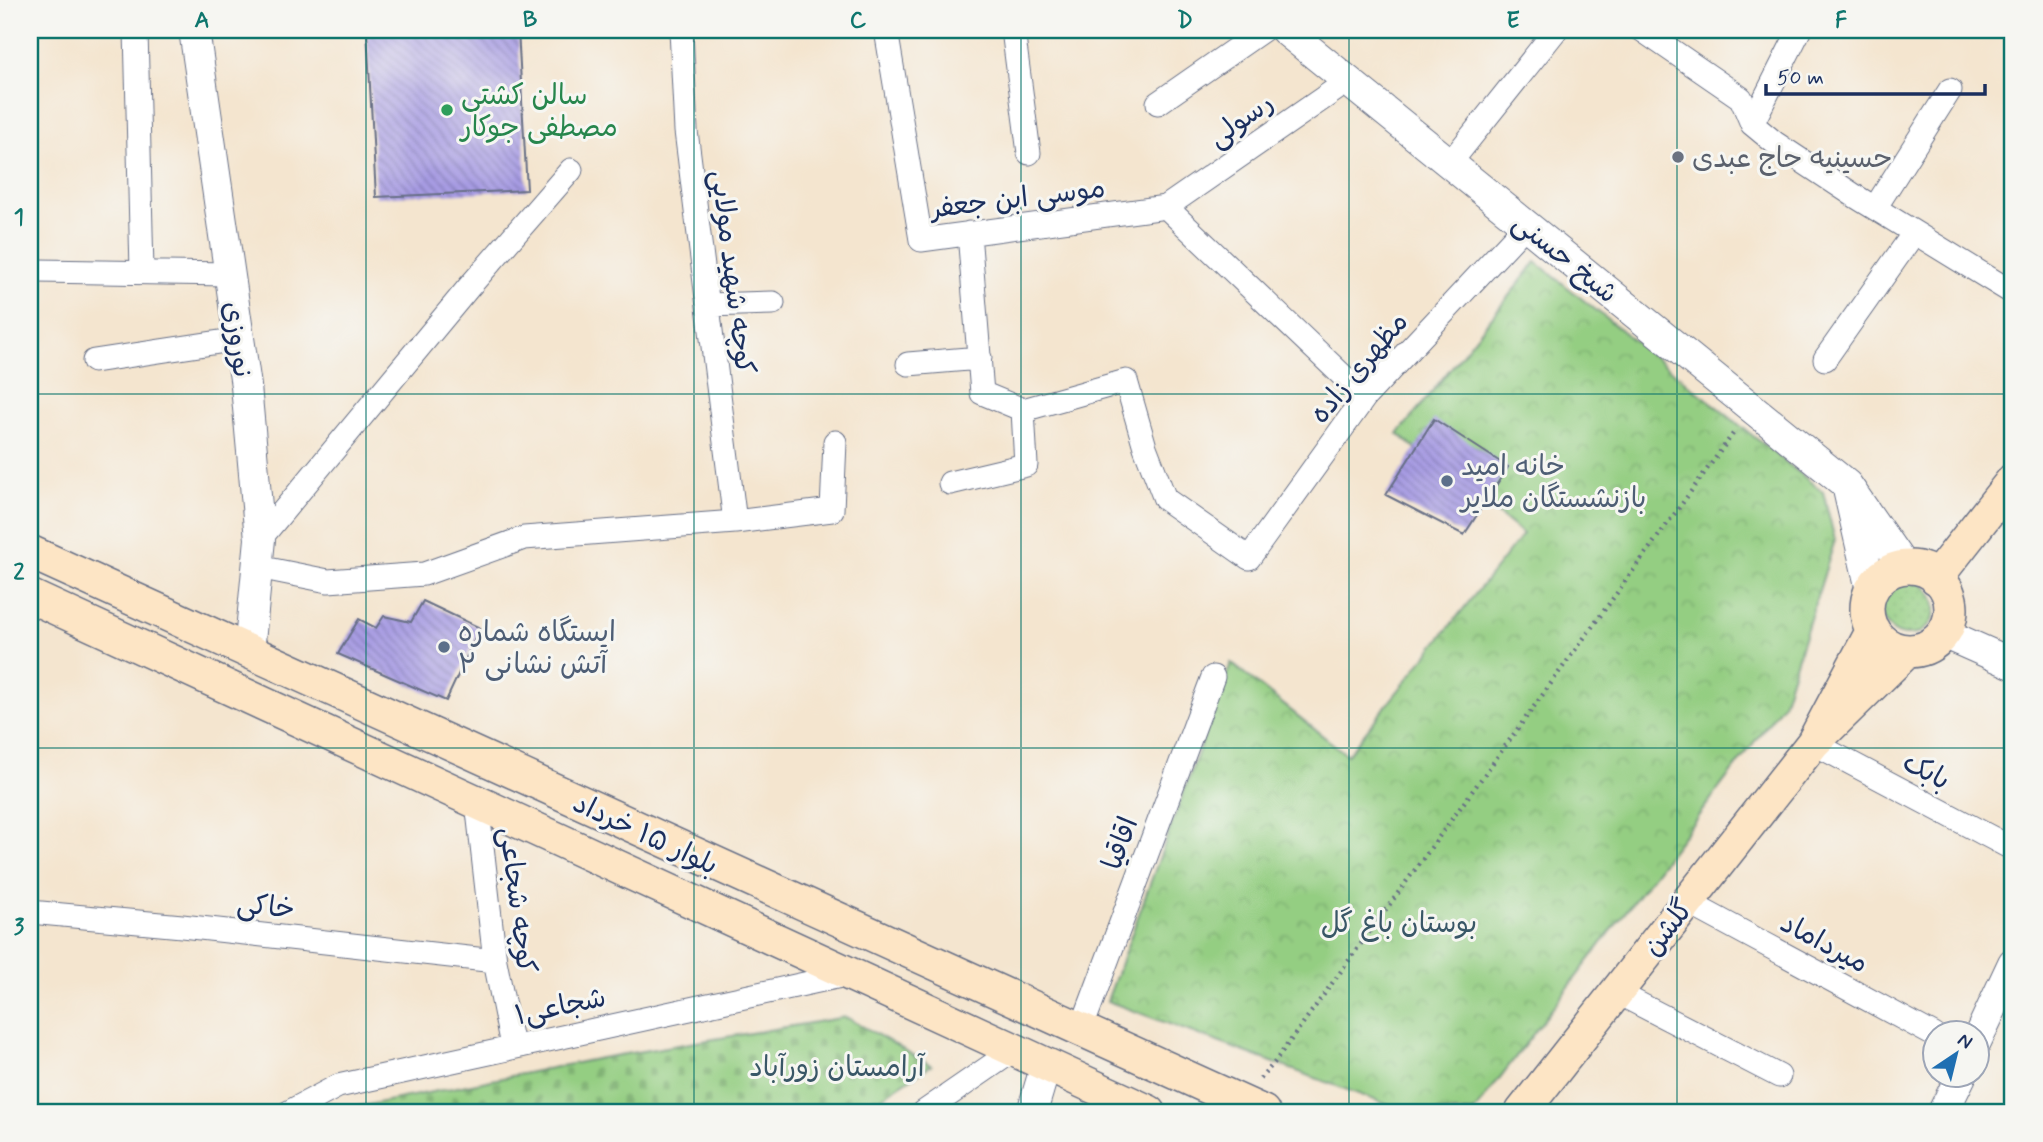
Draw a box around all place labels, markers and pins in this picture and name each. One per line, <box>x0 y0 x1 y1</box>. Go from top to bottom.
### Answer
place label: سالن کشتی مصطفی جوکار <box>459 78 618 147</box>
marker: سالن کشتی مصطفی جوکار <box>439 102 455 118</box>
place label: حسینیه حاج عبدی <box>1692 141 1892 178</box>
marker: حسینیه حاج عبدی <box>1670 149 1686 165</box>
place label: خانه امید بازنشستگان ملایر <box>1459 449 1646 518</box>
marker: خانه امید بازنشستگان ملایر <box>1439 473 1455 489</box>
place label: ایستگاه شماره ۲ آتش نشانی <box>458 615 616 684</box>
marker: ایستگاه شماره ۲ آتش نشانی <box>436 639 452 655</box>

